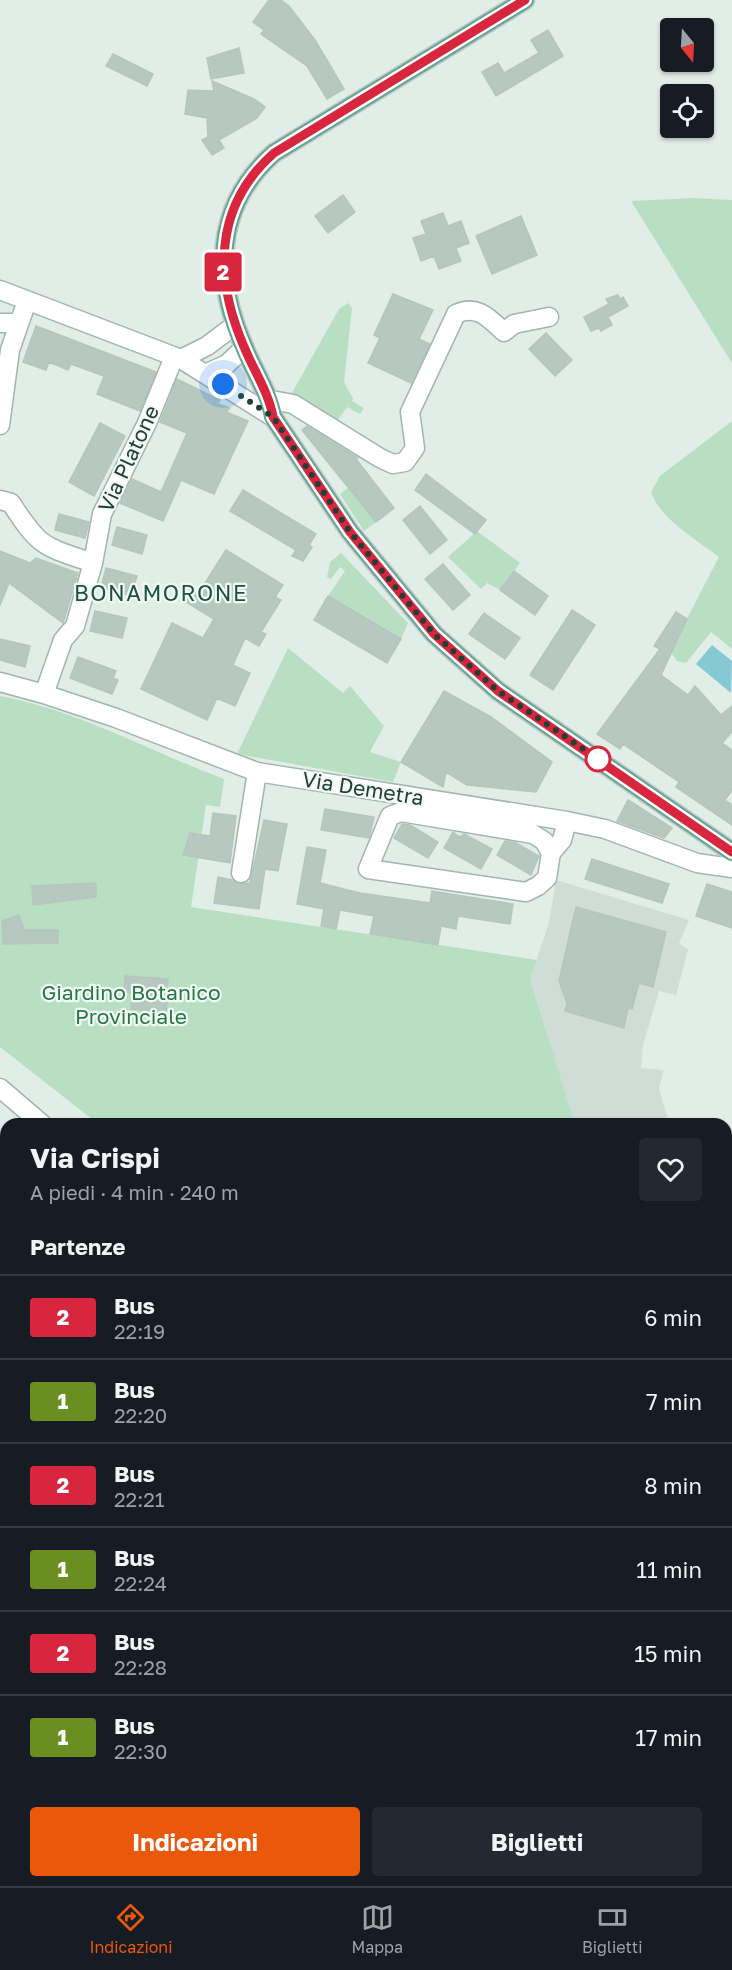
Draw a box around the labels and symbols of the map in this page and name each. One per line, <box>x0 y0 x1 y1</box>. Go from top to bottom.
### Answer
north arrow <box>660 18 714 72</box>
line badge: 2 <box>204 252 242 292</box>
your location <box>208 369 238 399</box>
street label: Via Platone <box>92 401 164 516</box>
district label: BONAMORONE <box>74 579 248 606</box>
unlabelled marker <box>585 746 611 772</box>
street label: Via Demetra <box>301 766 426 810</box>
park label: Giardino Botanico Provinciale <box>41 979 221 1029</box>

